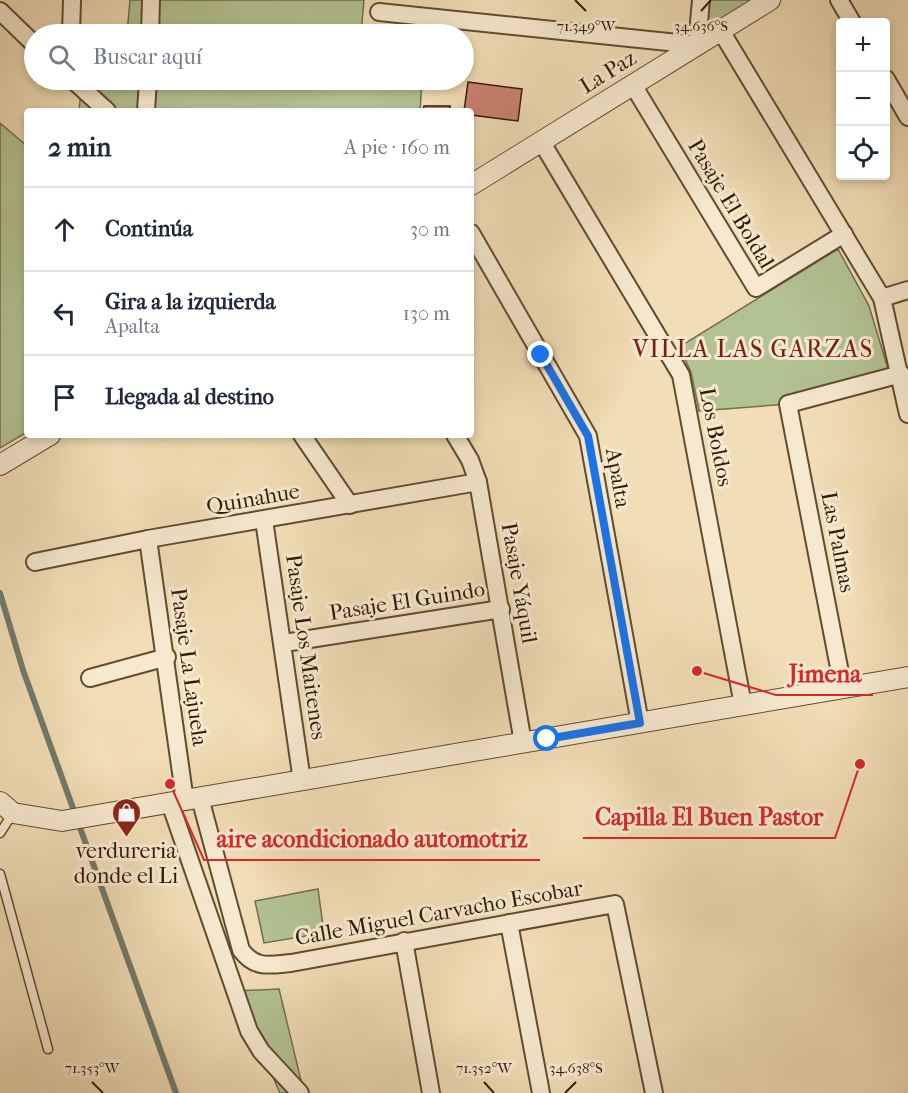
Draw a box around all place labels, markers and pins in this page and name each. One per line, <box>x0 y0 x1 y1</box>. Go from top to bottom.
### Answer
callout: Jimena <box>776 653 873 695</box>
shop icon: verdureria donde el Li <box>110 796 142 838</box>
callout: Capilla El Buen Pastor <box>583 796 835 838</box>
callout: aire acondicionado automotriz <box>204 818 540 860</box>
place label: verdureria donde el Li <box>74 838 179 889</box>

